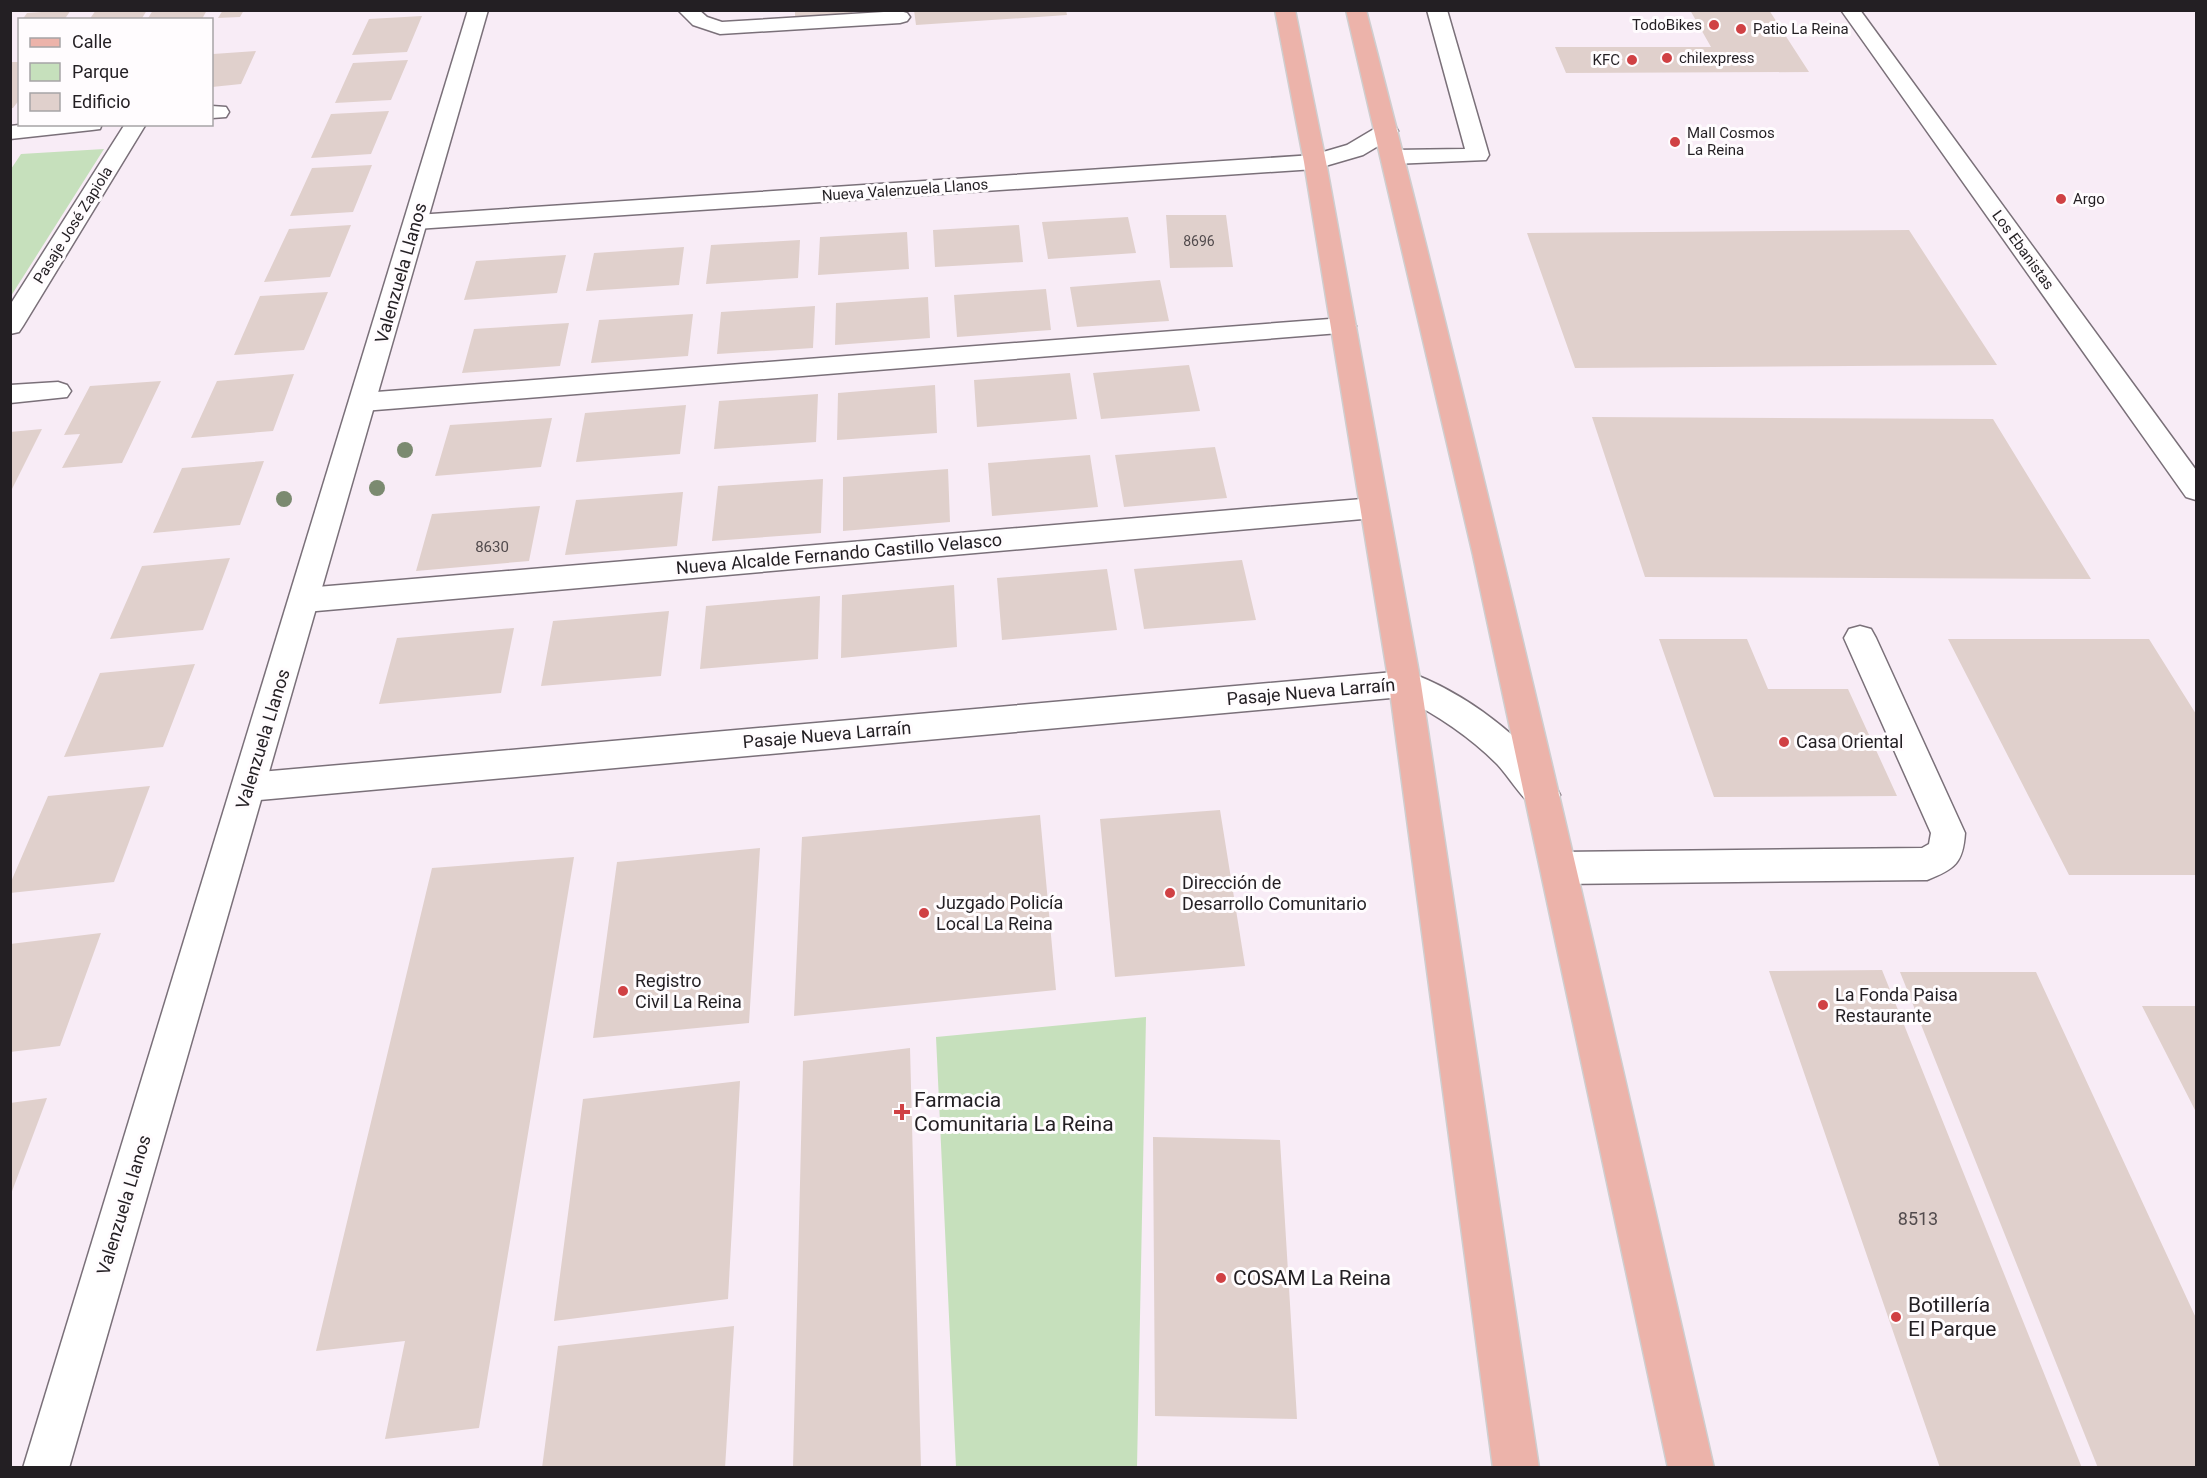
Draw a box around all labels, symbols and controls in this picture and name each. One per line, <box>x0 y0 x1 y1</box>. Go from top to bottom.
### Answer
place label: TodoBikes <box>1632 16 1702 34</box>
legend <box>18 18 213 126</box>
marker: TodoBikes <box>1707 18 1721 32</box>
place label: Patio La Reina <box>1753 20 1849 38</box>
marker: Patio La Reina <box>1734 22 1748 36</box>
text: Calle <box>72 31 112 52</box>
place label: chilexpress <box>1679 49 1755 67</box>
place label: KFC <box>1593 51 1620 69</box>
marker: chilexpress <box>1660 51 1674 65</box>
marker: KFC <box>1625 53 1639 67</box>
text: Parque <box>72 61 129 82</box>
text: Edificio <box>72 91 131 112</box>
place label: Mall Cosmos La Reina <box>1687 124 1775 159</box>
marker: Mall Cosmos La Reina <box>1668 135 1682 149</box>
street label: Pasaje José Zapiola <box>30 163 116 287</box>
street label: Nueva Valenzuela Llanos <box>821 175 989 205</box>
place label: Argo <box>2073 190 2105 208</box>
marker: Argo <box>2054 192 2068 206</box>
street label: Valenzuela Llanos <box>370 200 431 346</box>
street label: Los Ebanistas <box>1988 207 2058 293</box>
house number: 8696 <box>1183 233 1215 249</box>
street label: Nueva Alcalde Fernando Castillo Velasco <box>675 529 1003 578</box>
house number: 8630 <box>475 538 509 556</box>
street label: Valenzuela Llanos <box>231 666 294 811</box>
street label: Pasaje Nueva Larraín <box>1226 674 1396 709</box>
street label: Pasaje Nueva Larraín <box>742 717 912 752</box>
place label: Casa Oriental <box>1796 731 1903 752</box>
marker: Casa Oriental <box>1777 735 1791 749</box>
place label: Dirección de Desarrollo Comunitario <box>1182 872 1367 914</box>
marker: Dirección de Desarrollo Comunitario <box>1163 886 1177 900</box>
place label: Juzgado Policía Local La Reina <box>936 892 1063 934</box>
marker: Juzgado Policía Local La Reina <box>917 906 931 920</box>
place label: Registro Civil La Reina <box>635 970 742 1012</box>
marker: Registro Civil La Reina <box>616 984 630 998</box>
place label: La Fonda Paisa Restaurante <box>1835 984 1958 1026</box>
marker: La Fonda Paisa Restaurante <box>1816 998 1830 1012</box>
place label: Farmacia Comunitaria La Reina <box>914 1088 1114 1136</box>
marker: Farmacia Comunitaria La Reina <box>895 1105 909 1119</box>
street label: Valenzuela Llanos <box>92 1132 155 1277</box>
house number: 8513 <box>1898 1208 1938 1229</box>
place label: COSAM La Reina <box>1233 1266 1391 1290</box>
marker: COSAM La Reina <box>1214 1271 1228 1285</box>
place label: Botillería El Parque <box>1908 1293 1996 1341</box>
marker: Botillería El Parque <box>1889 1310 1903 1324</box>

